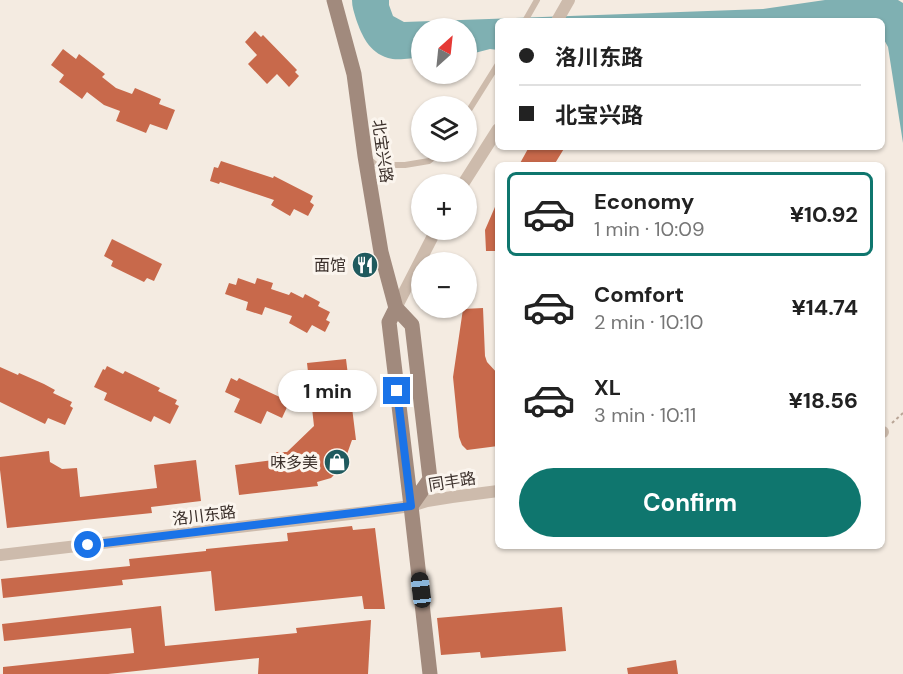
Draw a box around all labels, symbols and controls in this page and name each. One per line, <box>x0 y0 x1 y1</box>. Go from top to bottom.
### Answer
north arrow <box>411 18 477 84</box>
map controls <box>411 18 477 318</box>
text: 洛川东路 <box>555 43 643 72</box>
button: layers <box>411 96 477 162</box>
text: 北宝兴路 <box>555 101 643 130</box>
street label: 北宝兴路 <box>368 118 397 184</box>
button: + <box>411 174 477 240</box>
icon: car <box>522 187 576 241</box>
text: Economy <box>594 187 694 216</box>
text: ¥10.92 <box>790 200 858 229</box>
text: 1 min · 10:09 <box>594 216 704 242</box>
restaurant icon: 面馆 <box>350 250 380 280</box>
button: − <box>411 252 477 318</box>
place label: 面馆 <box>314 255 346 276</box>
icon: car <box>522 280 576 334</box>
text: Comfort <box>594 280 684 309</box>
text: ¥14.74 <box>792 293 858 322</box>
text: 2 min · 10:10 <box>594 309 703 335</box>
callout: 1 min <box>277 370 376 412</box>
icon: car <box>522 373 576 427</box>
text: XL <box>594 373 621 402</box>
route end <box>383 377 410 404</box>
text: 1 min <box>303 378 352 404</box>
text: ¥18.56 <box>789 386 858 415</box>
text: 3 min · 10:11 <box>594 402 696 428</box>
shop icon: 味多美 <box>322 447 352 477</box>
place label: 味多美 <box>270 452 318 473</box>
street label: 同丰路 <box>427 467 477 496</box>
button: Confirm <box>519 468 861 537</box>
street label: 洛川东路 <box>171 501 237 530</box>
route start <box>74 531 101 558</box>
car <box>410 571 432 609</box>

